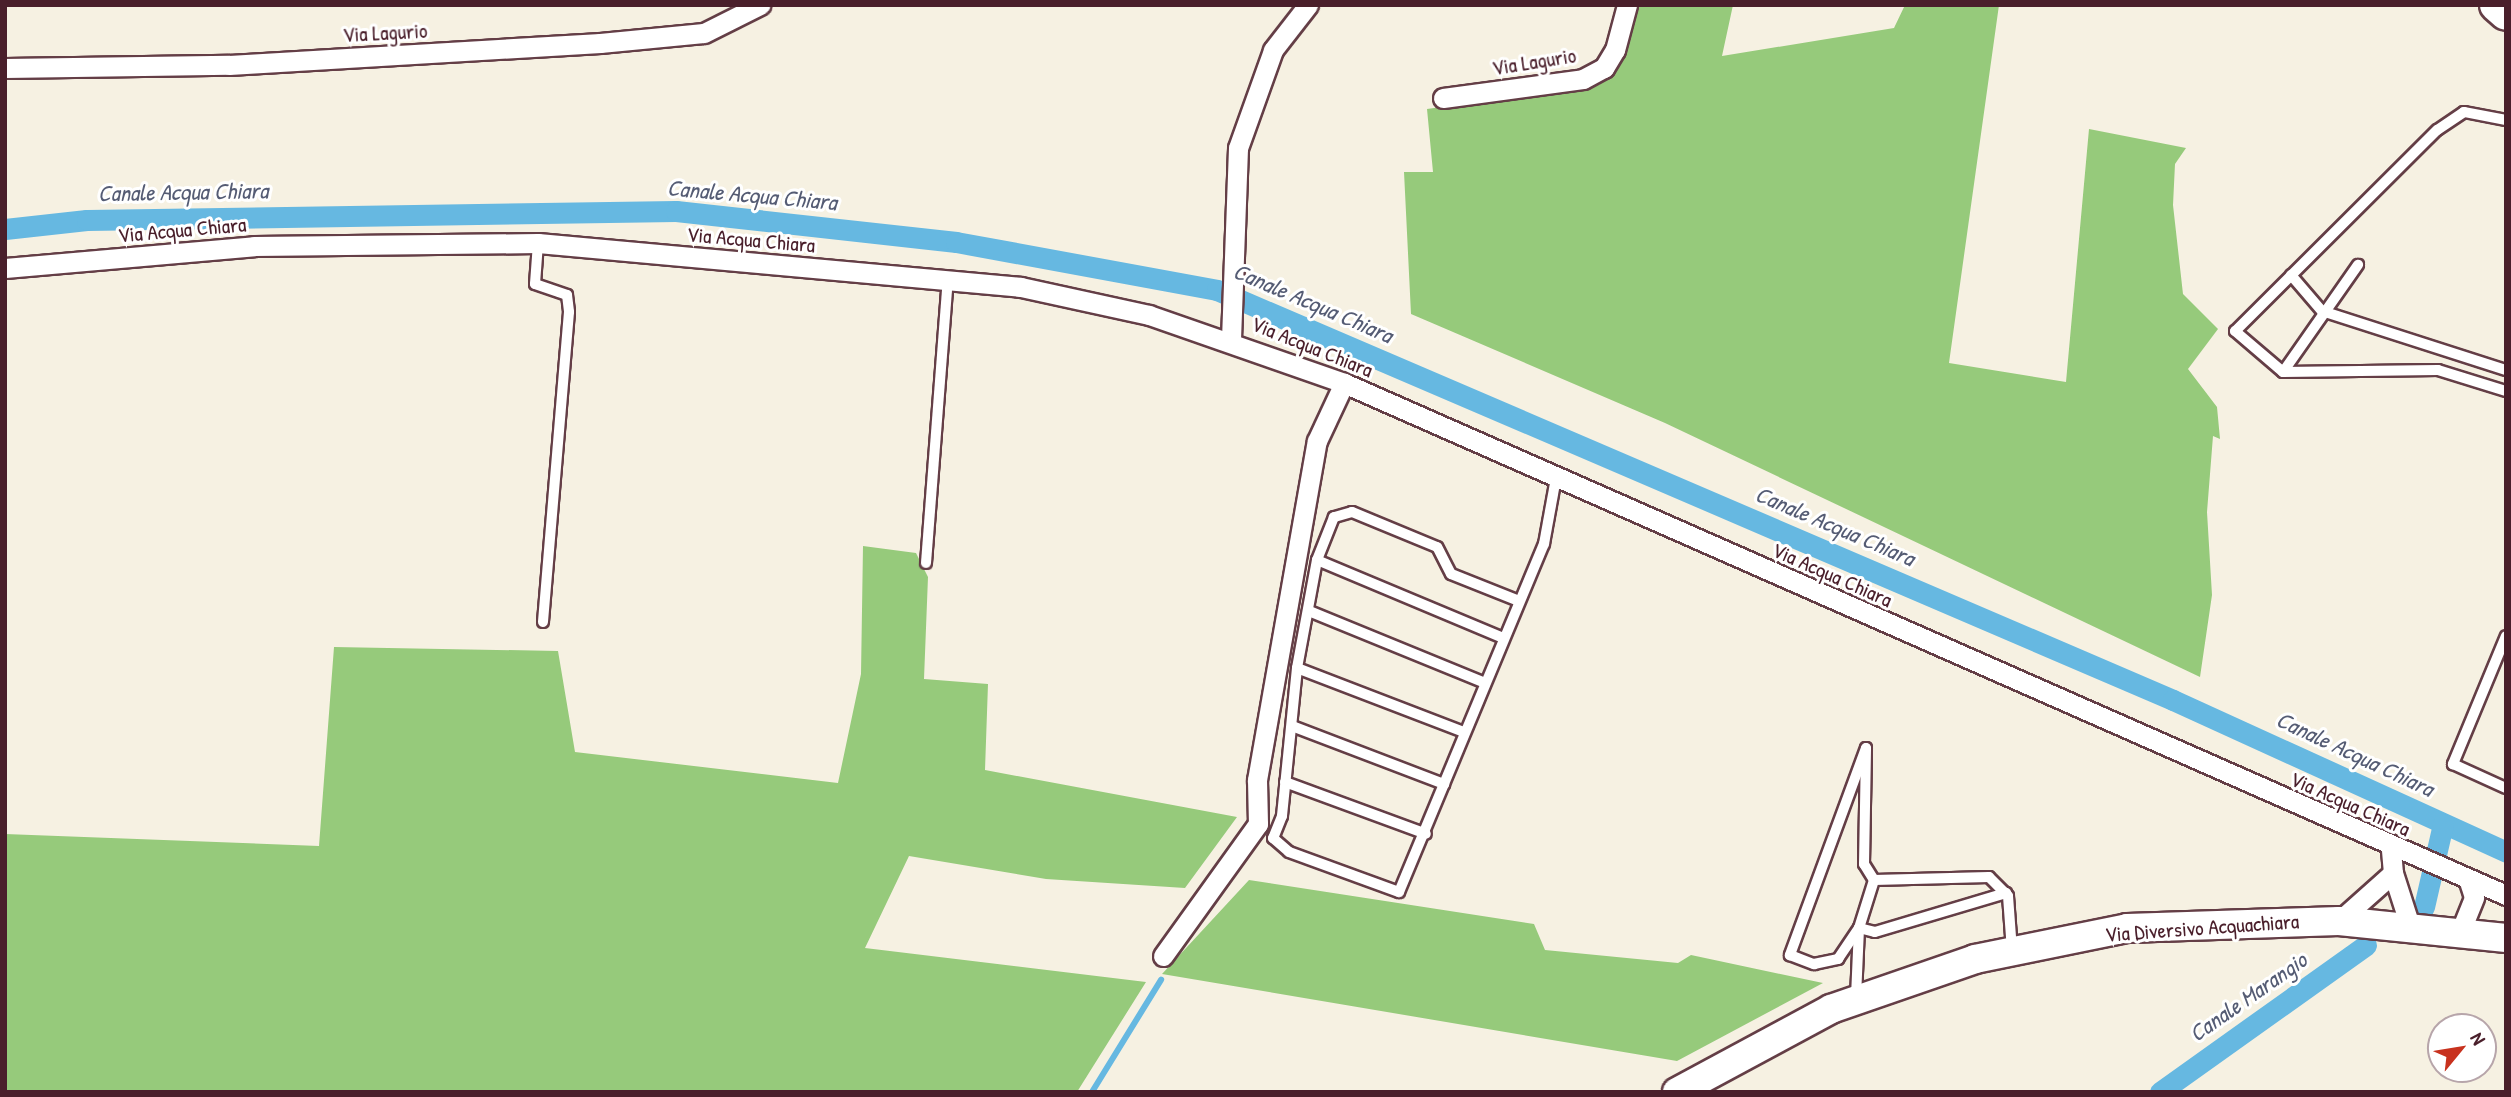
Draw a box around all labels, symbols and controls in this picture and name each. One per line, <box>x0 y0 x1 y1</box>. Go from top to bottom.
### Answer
street label: Via Lagurio <box>342 18 428 48</box>
street label: Via Lagurio <box>1490 43 1578 81</box>
water label: Canale Acqua Chiara <box>666 174 838 216</box>
water label: Canale Acqua Chiara <box>98 177 268 207</box>
street label: Via Acqua Chiara <box>117 212 247 248</box>
street label: Via Acqua Chiara <box>686 222 816 258</box>
water label: Canale Acqua Chiara <box>1229 257 1397 349</box>
street label: Via Acqua Chiara <box>1248 311 1376 383</box>
water label: Canale Acqua Chiara <box>1751 480 1919 572</box>
street label: Via Acqua Chiara <box>1768 537 1896 613</box>
water label: Canale Acqua Chiara <box>2272 706 2438 802</box>
street label: Via Acqua Chiara <box>2286 766 2414 842</box>
street label: Via Diversivo Acquachiara <box>2104 909 2300 947</box>
water label: Canale Marangio <box>2184 946 2312 1048</box>
north arrow <box>2427 1013 2497 1083</box>
text: N <box>2465 1028 2492 1049</box>

